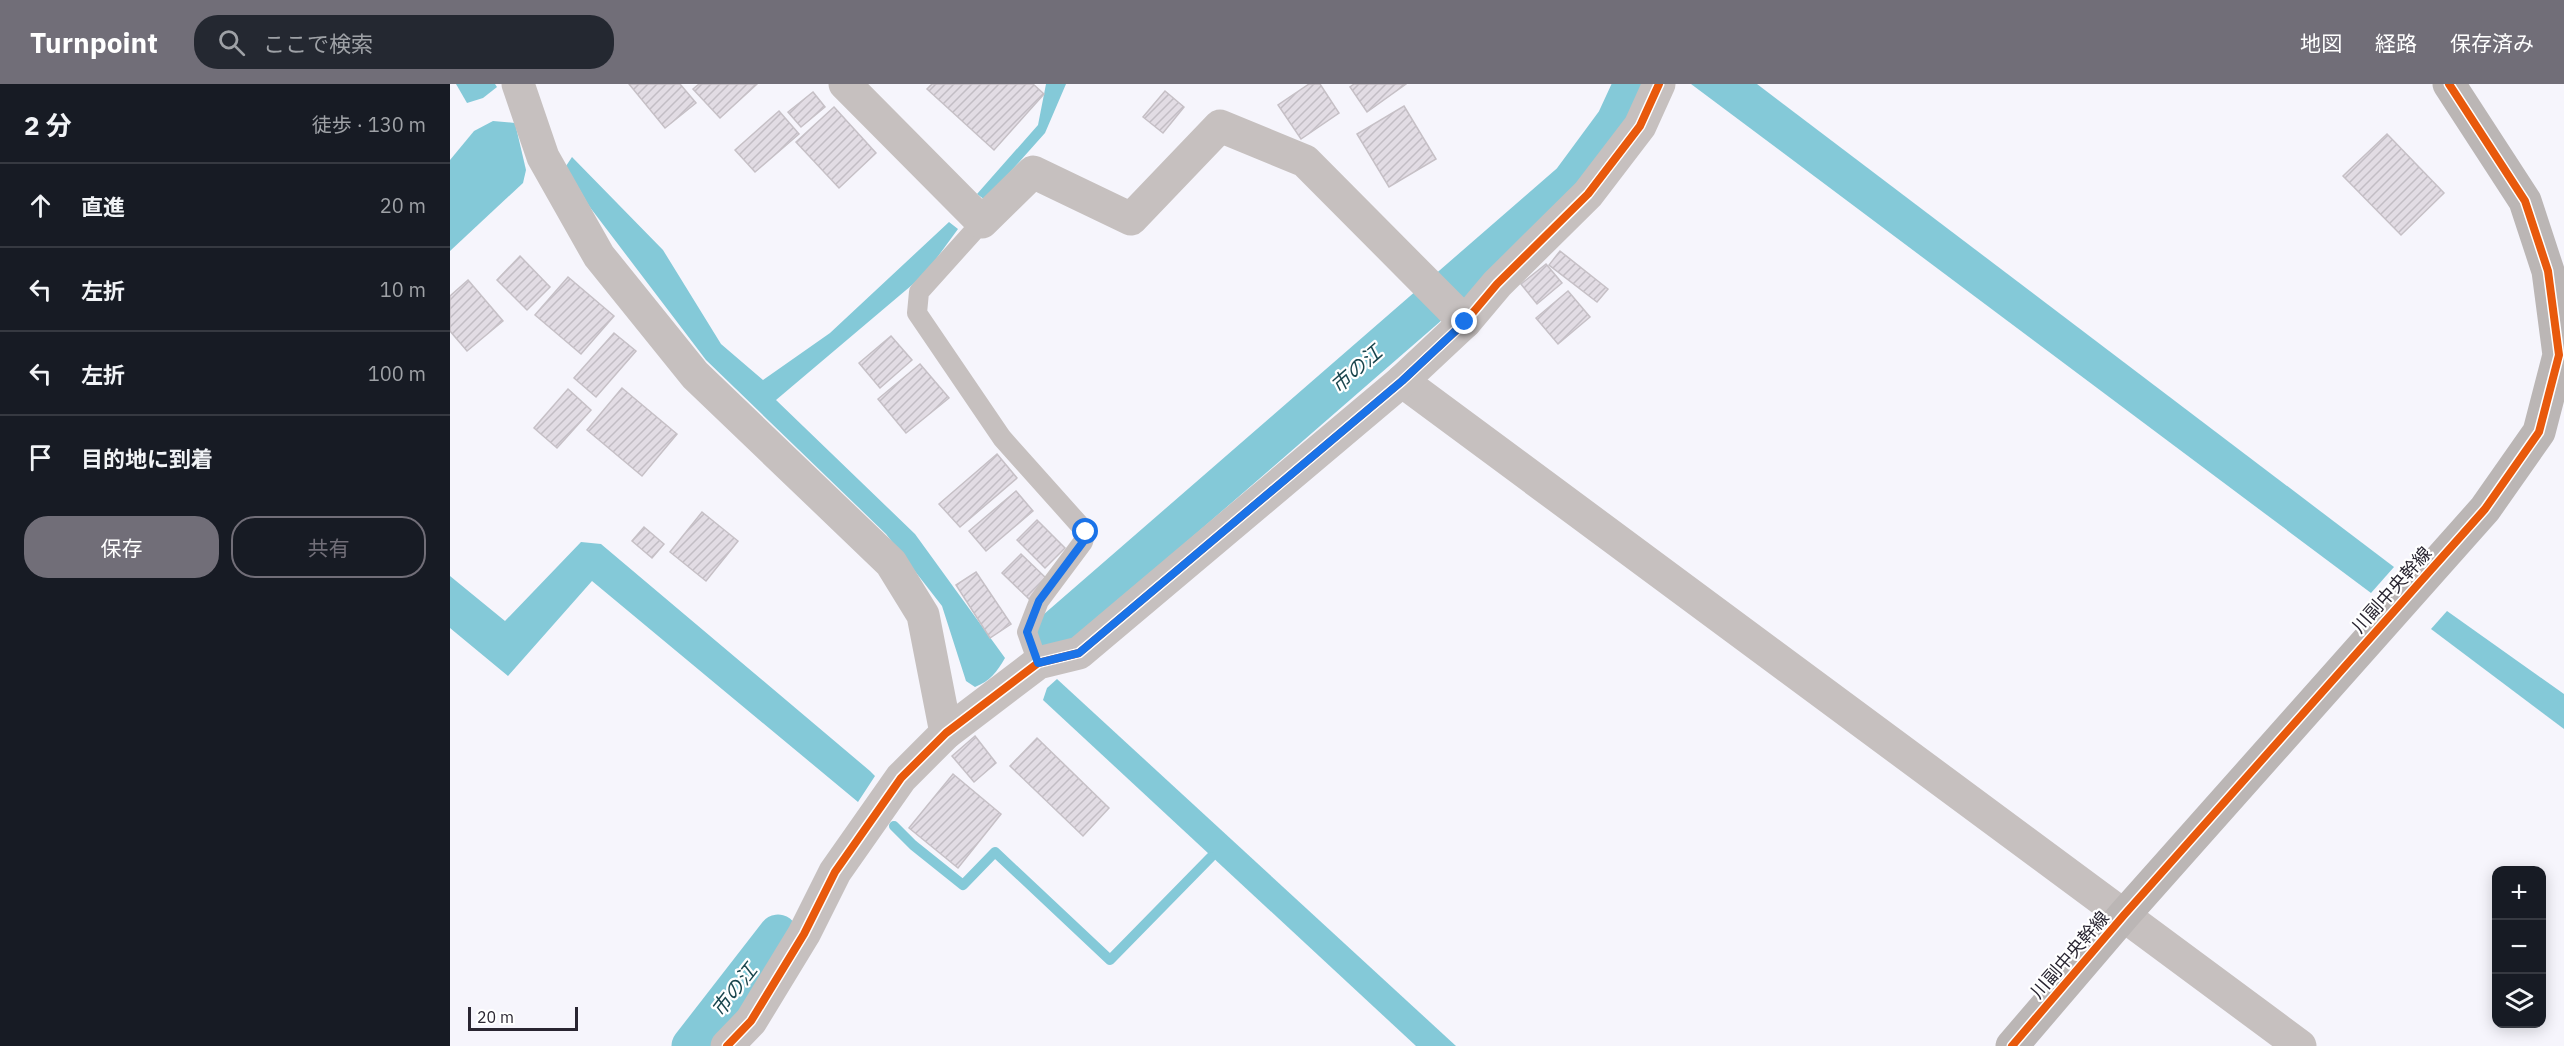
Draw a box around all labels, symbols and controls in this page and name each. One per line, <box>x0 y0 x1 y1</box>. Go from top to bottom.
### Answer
search box <box>194 15 614 69</box>
text: Turnpoint <box>30 24 158 61</box>
icon: search <box>215 26 248 59</box>
text: ここで検索 <box>263 29 373 58</box>
text: 地図 <box>2300 29 2342 57</box>
text: 経路 <box>2375 29 2417 57</box>
text: 保存済み <box>2450 29 2534 57</box>
text: 2 分 <box>24 108 72 142</box>
text: 徒歩 · 130 m <box>312 111 426 138</box>
icon: ahead <box>24 189 57 222</box>
text: 直進 <box>81 192 125 221</box>
text: 20 m <box>380 192 426 219</box>
icon: left <box>24 273 57 306</box>
text: 左折 <box>81 276 125 305</box>
text: 10 m <box>380 276 426 303</box>
route end <box>1451 308 1477 334</box>
water label: 市の江 <box>1324 337 1389 398</box>
icon: left <box>24 357 57 390</box>
text: 左折 <box>81 360 125 389</box>
text: 100 m <box>368 360 426 387</box>
icon: arrive <box>24 441 57 474</box>
text: 目的地に到着 <box>81 444 213 473</box>
button: 保存 <box>24 516 219 578</box>
button: 共有 <box>231 516 426 578</box>
route start <box>1072 518 1098 544</box>
street label: 川副中央幹線 <box>2347 542 2436 637</box>
map controls <box>2492 866 2546 1028</box>
button: + <box>2492 866 2546 920</box>
street label: 川副中央幹線 <box>2026 906 2114 1003</box>
button: − <box>2492 920 2546 974</box>
water label: 市の江 <box>704 956 764 1022</box>
button: layers <box>2492 974 2546 1028</box>
scale bar <box>468 1004 578 1032</box>
text: 20 m <box>477 1007 514 1027</box>

